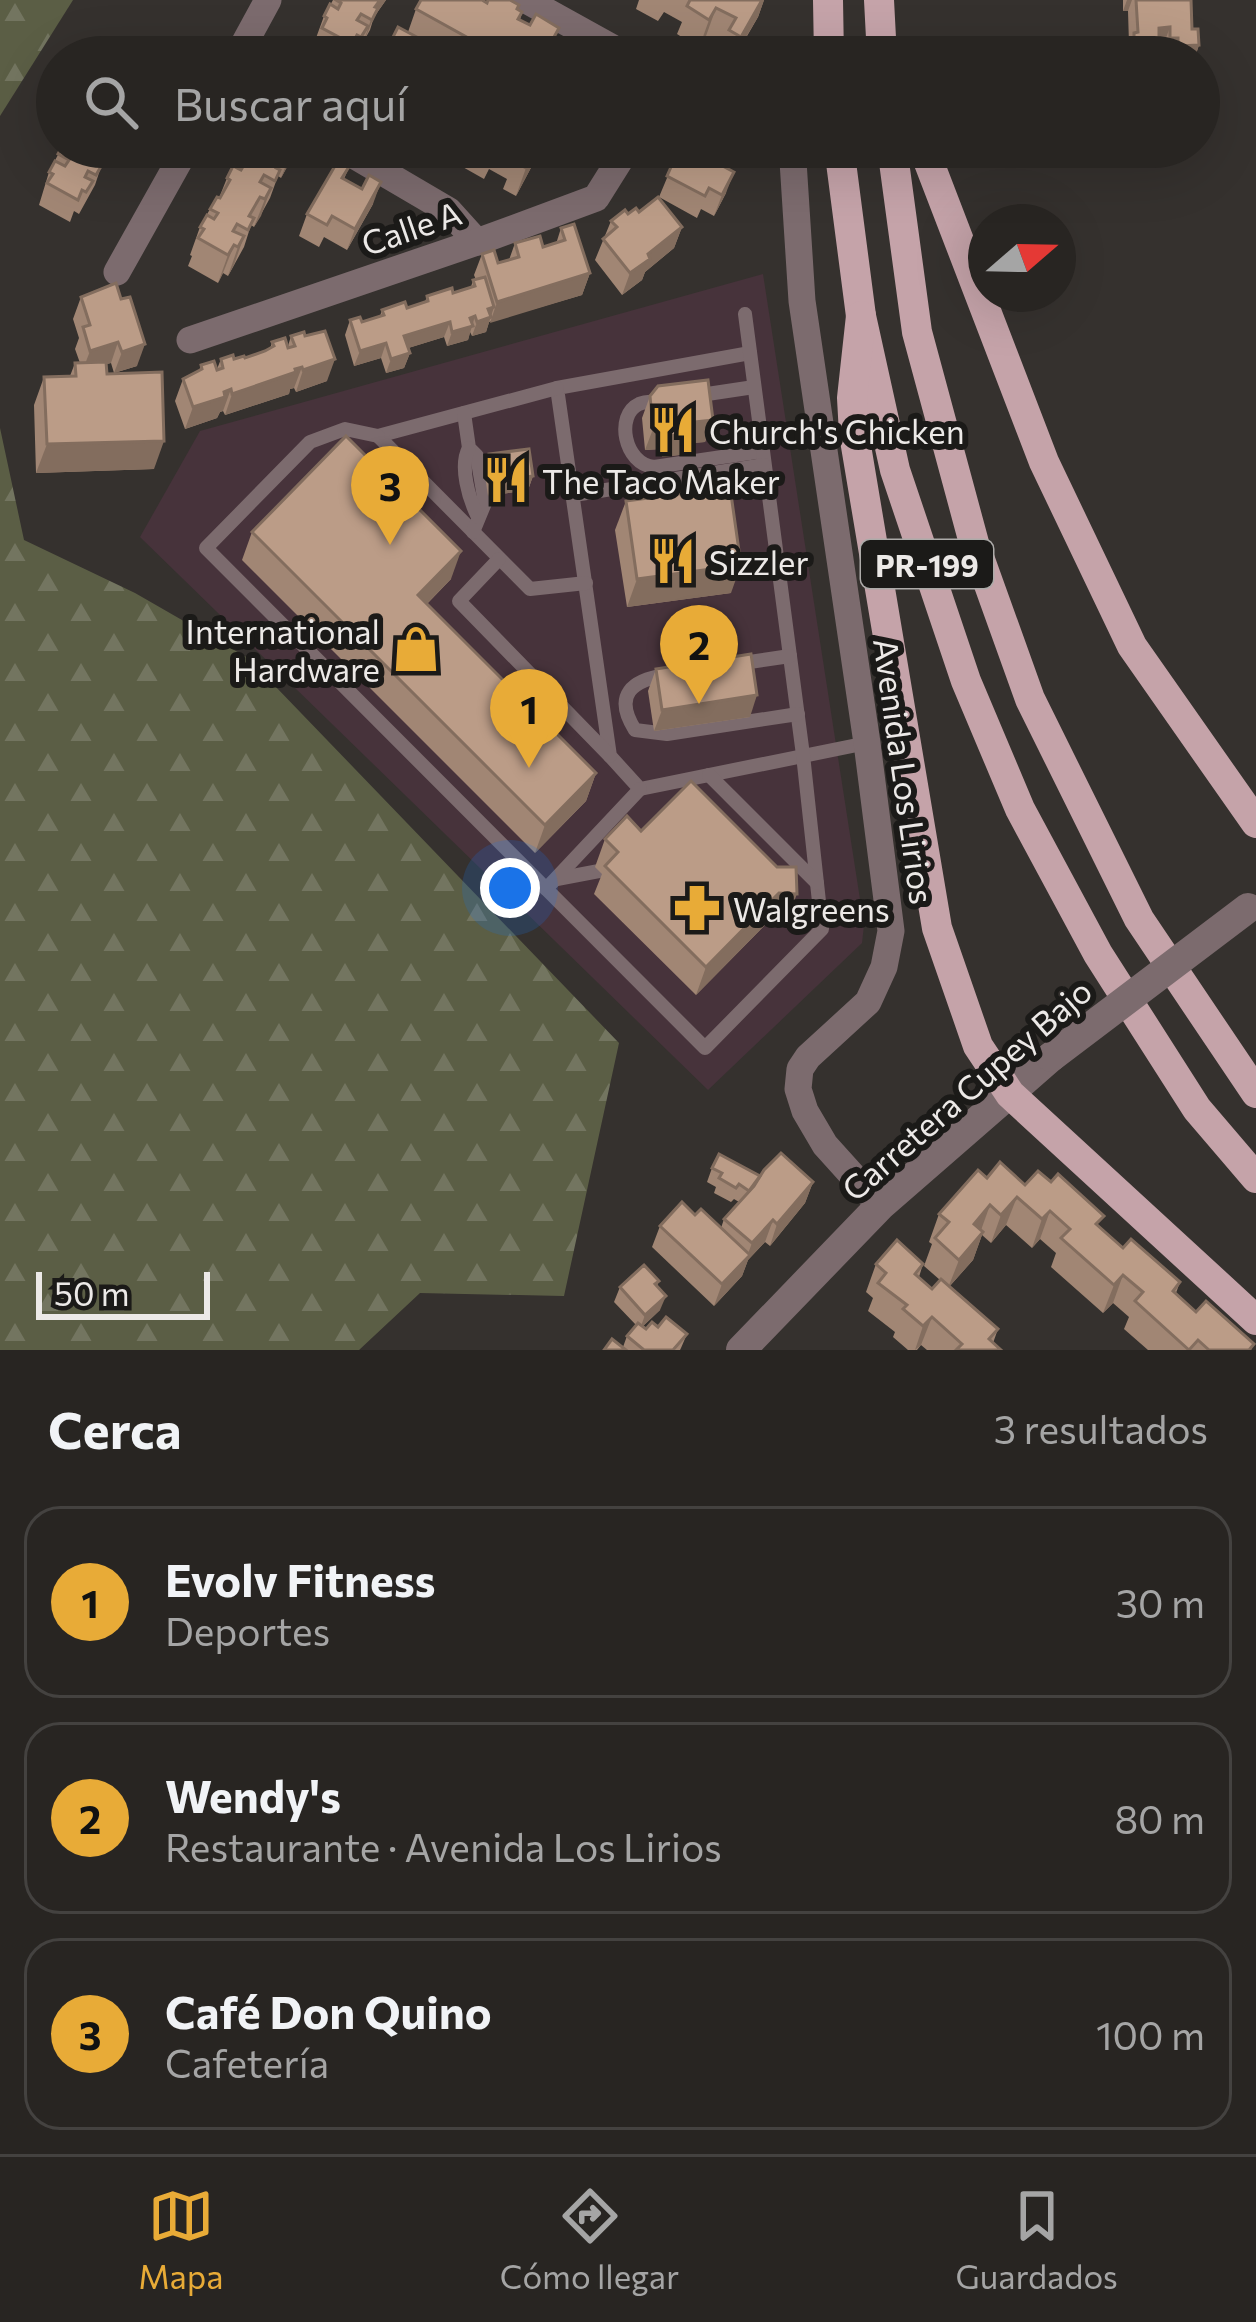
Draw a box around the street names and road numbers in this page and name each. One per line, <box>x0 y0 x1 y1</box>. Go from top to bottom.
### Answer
street label: Calle A <box>356 191 466 263</box>
road number: PR-199 <box>861 540 993 588</box>
street label: Avenida Los Lirios <box>866 635 944 907</box>
street label: Carretera Cupey Bajo <box>833 969 1099 1209</box>

